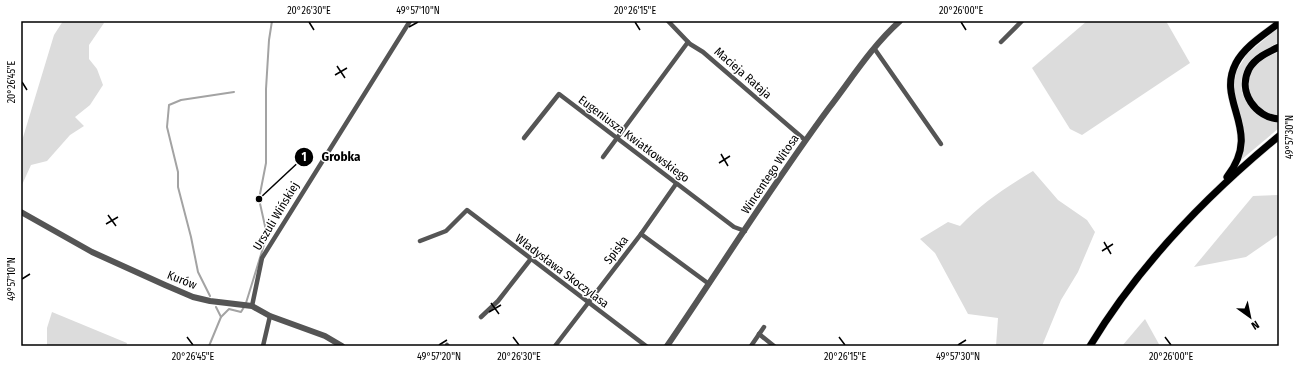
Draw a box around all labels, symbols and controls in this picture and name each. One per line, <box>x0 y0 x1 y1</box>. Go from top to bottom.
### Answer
text: 20°26'30"E <box>287 5 331 17</box>
text: 49°57'10"N <box>396 5 440 17</box>
text: 20°26'15"E <box>614 5 656 17</box>
text: 20°26'00"E <box>939 5 983 17</box>
street label: Macieja Rataja <box>712 44 774 102</box>
text: 20°26'45"E <box>6 60 18 103</box>
street label: Eugeniusza Kwiatkowskiego <box>576 93 692 185</box>
text: 49°57'30"N <box>1284 115 1296 159</box>
street label: Wincentego Witosa <box>738 132 802 216</box>
callout: Grobka <box>294 144 369 169</box>
text: Grobka <box>322 149 361 164</box>
text: 1 <box>301 150 307 164</box>
street label: Urszuli Wińskiej <box>250 179 302 253</box>
street label: Władysława Skoczylasa <box>513 231 612 311</box>
street label: Spiska <box>601 233 631 267</box>
text: 49°57'10"N <box>6 257 18 301</box>
street label: Kurów <box>165 268 199 292</box>
north arrow <box>1230 297 1270 337</box>
text: N <box>1249 318 1261 332</box>
text: 20°26'45"E <box>172 351 215 363</box>
text: 49°57'20"N <box>417 351 461 363</box>
text: 20°26'30"E <box>497 351 541 363</box>
text: 20°26'15"E <box>824 351 866 363</box>
text: 49°57'30"N <box>936 351 980 363</box>
text: 20°26'00"E <box>1149 351 1193 363</box>

